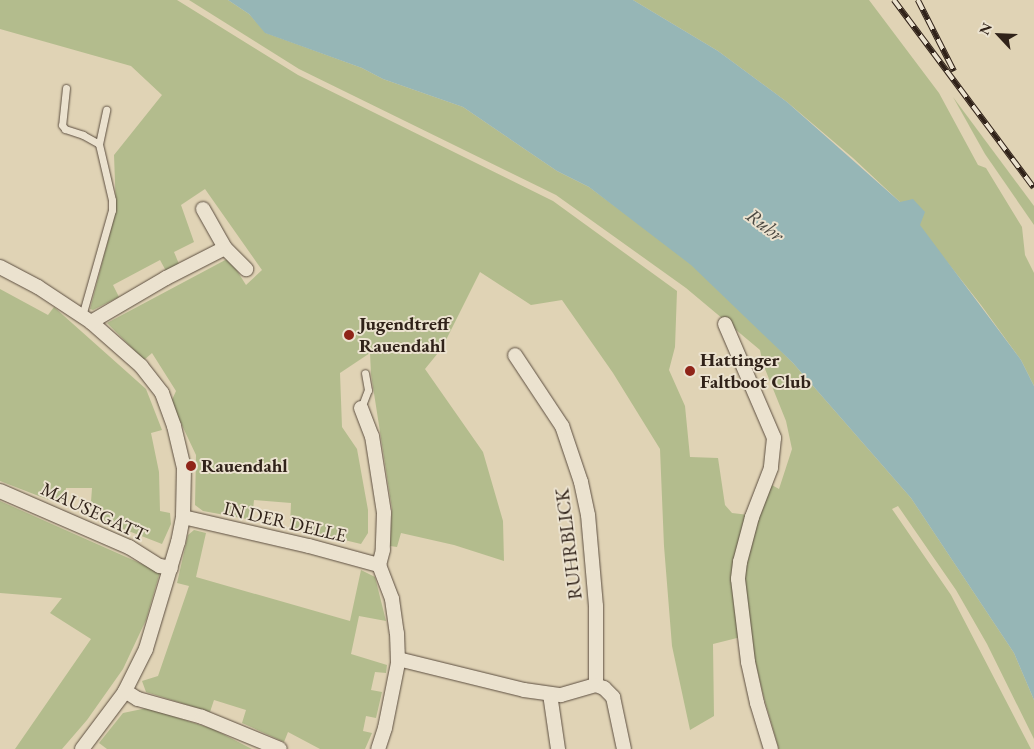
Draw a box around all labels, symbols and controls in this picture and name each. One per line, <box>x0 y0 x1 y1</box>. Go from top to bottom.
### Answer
north arrow <box>974 10 1024 60</box>
text: N <box>975 20 996 38</box>
water label: Ruhr <box>742 203 788 247</box>
place label: Jugendtreff Rauendahl <box>359 313 450 357</box>
marker: Jugendtreff Rauendahl <box>343 329 355 341</box>
place label: Hattinger Faltboot Club <box>700 349 811 393</box>
marker: Hattinger Faltboot Club <box>684 365 696 377</box>
place label: Rauendahl <box>201 455 288 477</box>
marker: Rauendahl <box>185 460 197 472</box>
street label: MAUSEGATT <box>37 477 151 547</box>
street label: RUHRBLICK <box>551 487 587 601</box>
street label: IN DER DELLE <box>221 497 349 547</box>

